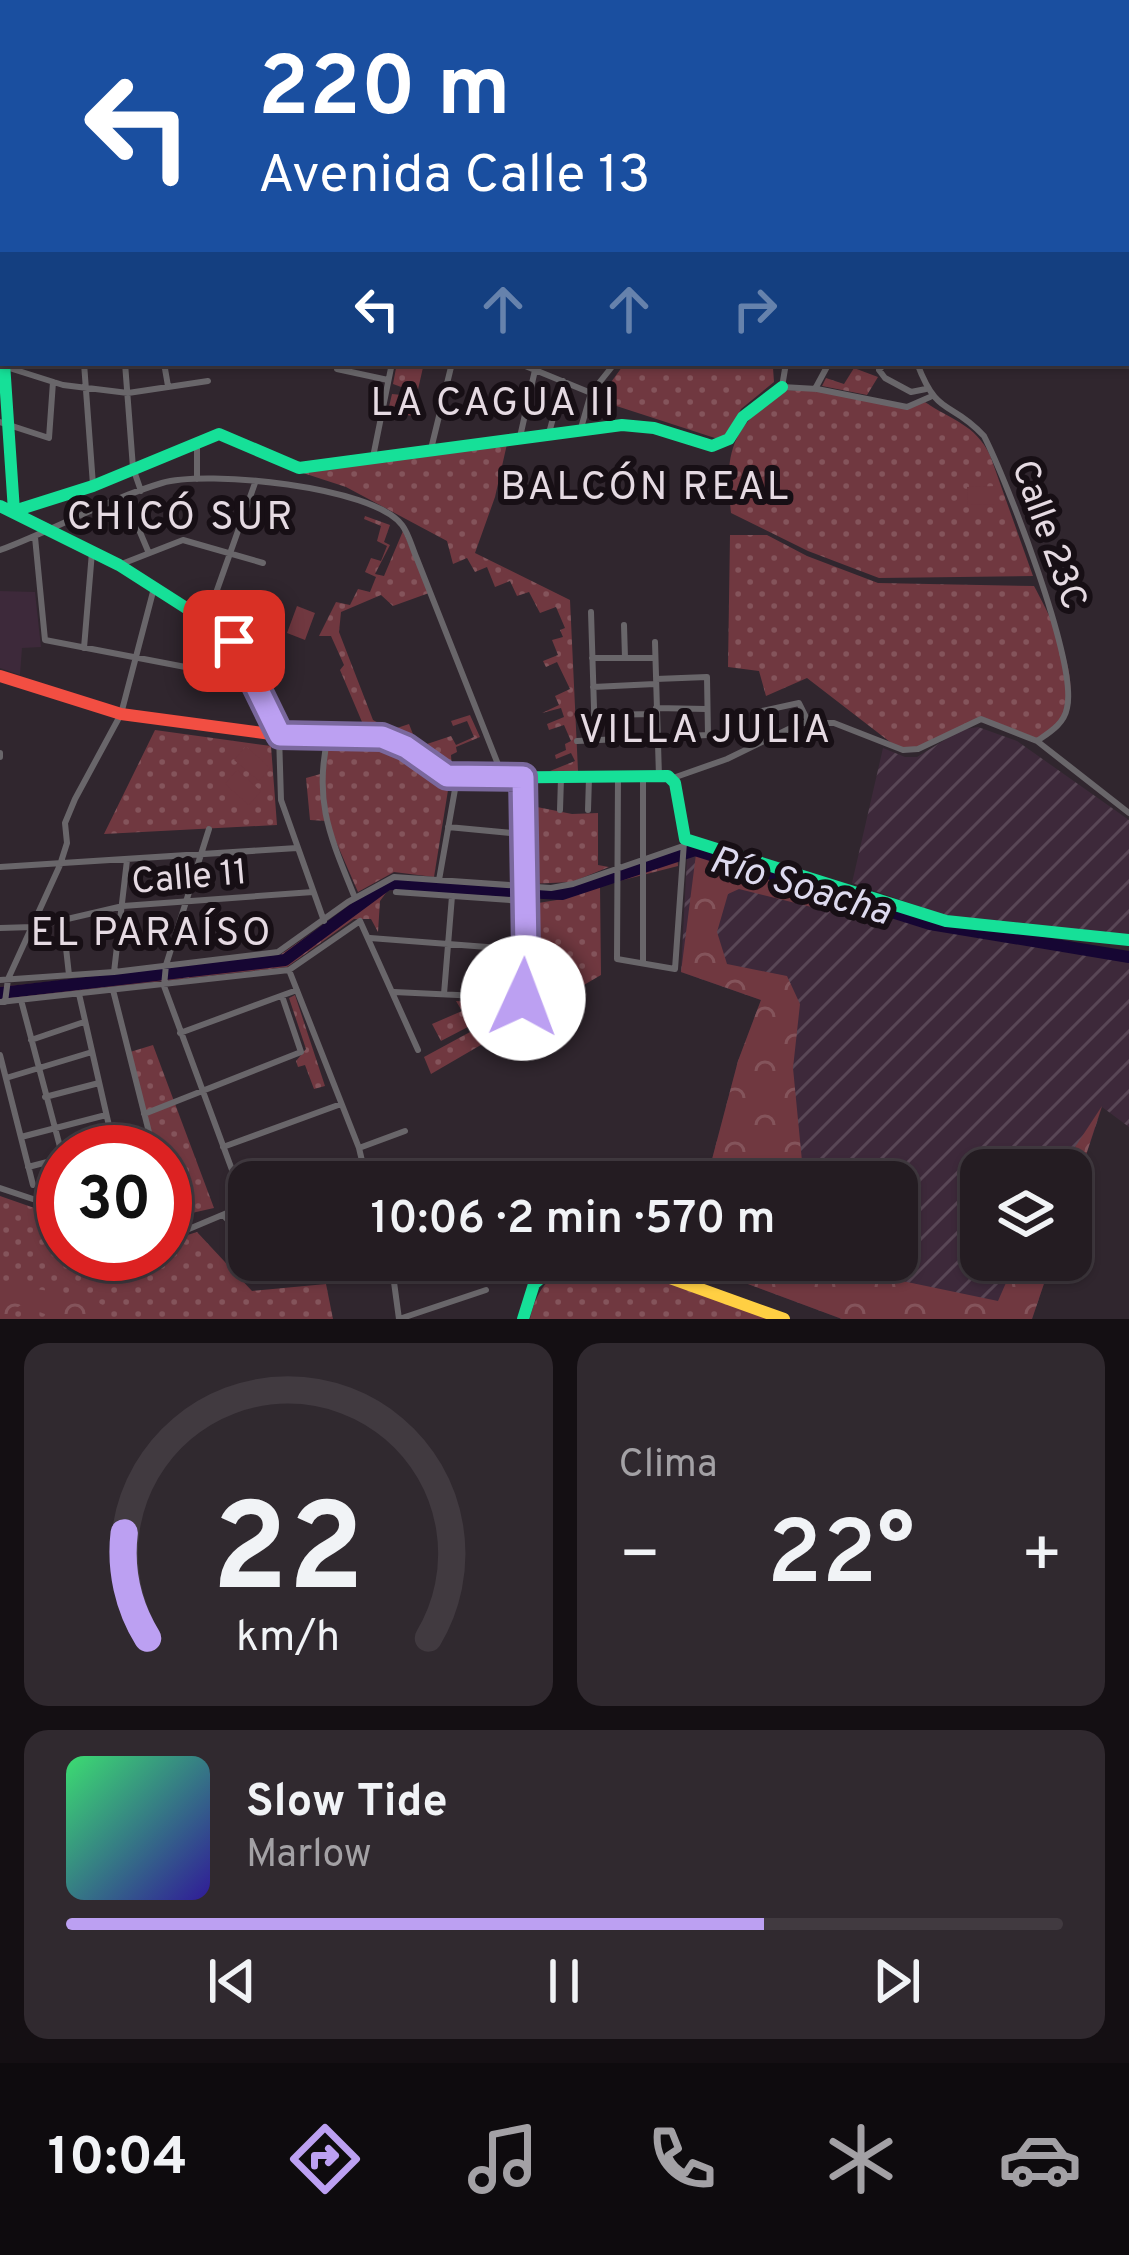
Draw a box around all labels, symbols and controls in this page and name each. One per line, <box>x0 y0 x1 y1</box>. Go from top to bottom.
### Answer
text: 220 m <box>258 39 511 145</box>
icon: left <box>60 48 216 204</box>
text: Avenida Calle 13 <box>258 143 651 212</box>
icon: left <box>344 276 410 342</box>
icon: ahead <box>470 276 536 342</box>
icon: ahead <box>596 276 662 342</box>
icon: right <box>722 276 788 342</box>
district label: LA CAGUA II <box>371 381 617 430</box>
street label: Calle 23C <box>999 454 1095 616</box>
district label: BALCÓN REAL <box>500 461 792 514</box>
district label: CHICÓ SUR <box>67 491 295 544</box>
pin <box>183 590 285 692</box>
icon: arrive <box>201 608 267 674</box>
district label: VILLA JULIA <box>579 708 833 757</box>
water label: Río Soacha <box>703 838 897 939</box>
street label: Calle 11 <box>130 851 249 907</box>
district label: EL PARAÍSO <box>30 908 274 960</box>
position arrow <box>460 935 586 1061</box>
speed limit sign: 30 <box>36 1125 192 1281</box>
map controls <box>960 1149 1092 1281</box>
button: layers <box>960 1149 1092 1281</box>
text: 10:06 · 2 min · 570 m <box>371 1192 775 1249</box>
text: Clima <box>619 1442 718 1491</box>
text: 22 <box>212 1477 365 1635</box>
text: 22° <box>767 1502 914 1615</box>
text: − <box>619 1517 661 1600</box>
text: + <box>1020 1517 1063 1600</box>
text: km/h <box>236 1611 340 1665</box>
text: Slow Tide <box>246 1775 448 1832</box>
text: Marlow <box>246 1832 372 1881</box>
icon: previous <box>199 1948 265 2014</box>
icon: pause <box>531 1948 597 2014</box>
icon: next <box>864 1948 930 2014</box>
icon: directions <box>283 2117 367 2201</box>
icon: music <box>461 2117 545 2201</box>
icon: phone <box>640 2117 724 2201</box>
icon: climate <box>819 2117 903 2201</box>
icon: car <box>998 2117 1082 2201</box>
text: 10:04 <box>47 2125 188 2194</box>

